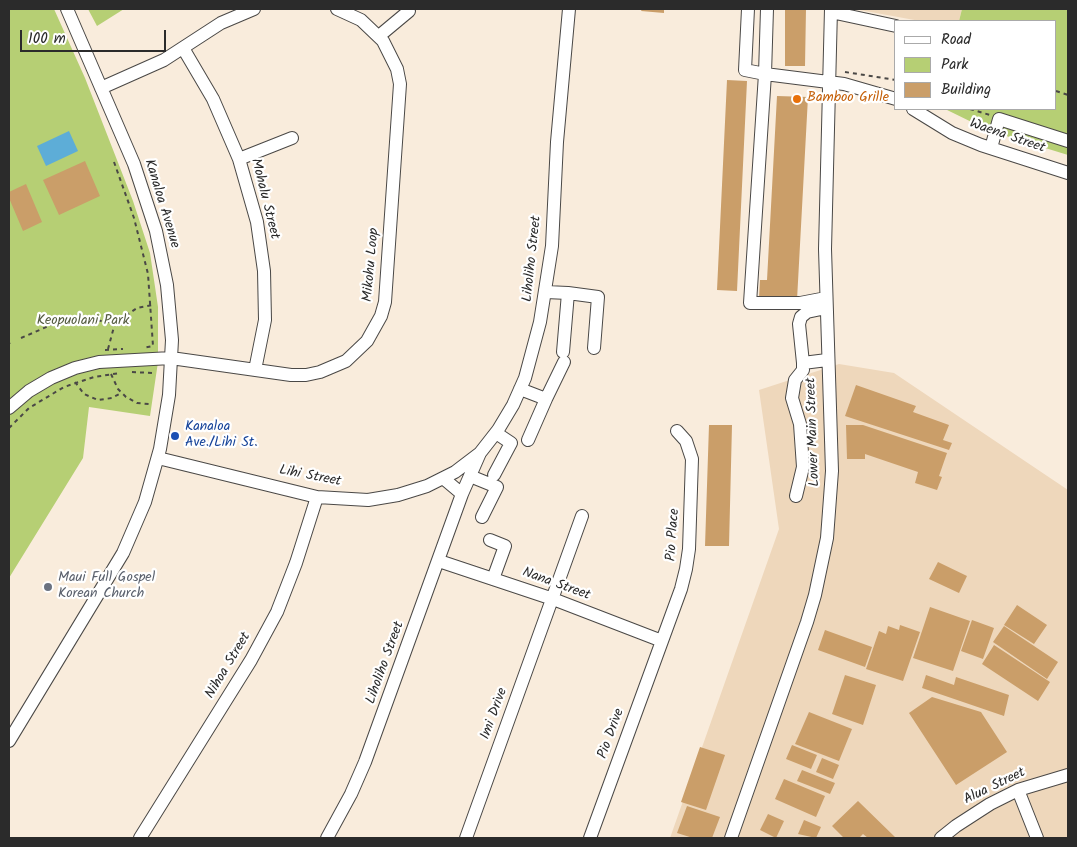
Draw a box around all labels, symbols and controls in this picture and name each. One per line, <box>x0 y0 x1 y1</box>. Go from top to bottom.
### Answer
scale bar <box>22 20 169 52</box>
legend <box>894 20 1057 110</box>
text: 100 m <box>28 27 66 51</box>
text: Road <box>941 28 971 52</box>
text: Park <box>941 53 968 77</box>
text: Building <box>941 78 991 102</box>
place label: Bamboo Grille <box>807 91 889 107</box>
marker: Bamboo Grille <box>791 93 803 105</box>
street label: Waena Street <box>967 116 1047 158</box>
street label: Mohalu Street <box>246 157 282 241</box>
street label: Kanaloa Avenue <box>140 158 182 250</box>
street label: Liholiho Street <box>520 215 546 303</box>
street label: Mikohu Loop <box>360 227 384 303</box>
park label: Keopuolani Park <box>37 314 129 330</box>
street label: Lower Main Street <box>804 377 824 487</box>
place label: Kanaloa Ave./Lihi St. <box>185 420 258 452</box>
marker: Kanaloa Ave./Lihi St. <box>169 430 181 442</box>
street label: Lihi Street <box>278 463 342 491</box>
street label: Pio Place <box>664 508 684 562</box>
street label: Nana Street <box>520 565 592 605</box>
place label: Maui Full Gospel Korean Church <box>58 571 155 604</box>
marker: Maui Full Gospel Korean Church <box>42 581 54 593</box>
street label: Liholiho Street <box>363 619 409 707</box>
street label: Nihoa Street <box>203 630 255 702</box>
street label: Imi Drive <box>478 686 512 742</box>
street label: Pio Drive <box>595 707 629 761</box>
street label: Alua Street <box>961 765 1029 809</box>

